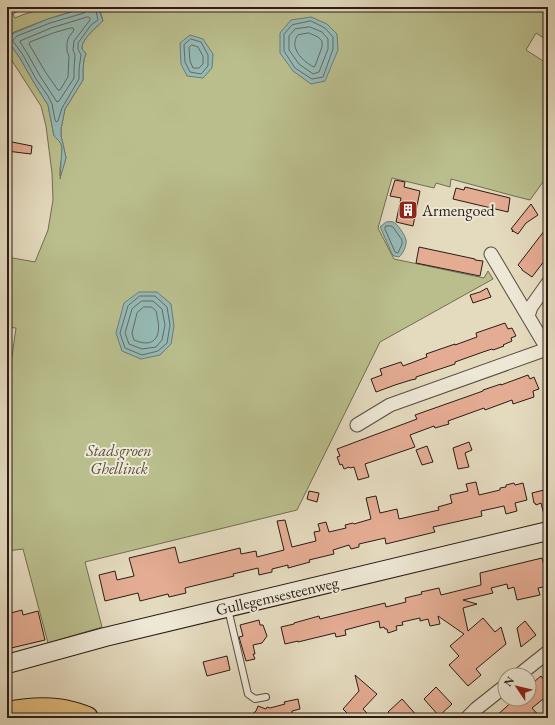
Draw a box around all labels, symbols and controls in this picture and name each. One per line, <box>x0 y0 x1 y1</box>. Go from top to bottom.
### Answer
building icon: Armengoed <box>397 199 419 221</box>
place label: Armengoed <box>421 200 496 221</box>
park label: Stadsgroen Ghellinck <box>85 440 152 479</box>
street label: Gullegemsesteenweg <box>214 571 341 620</box>
north arrow <box>497 667 537 707</box>
text: N <box>501 674 517 689</box>

